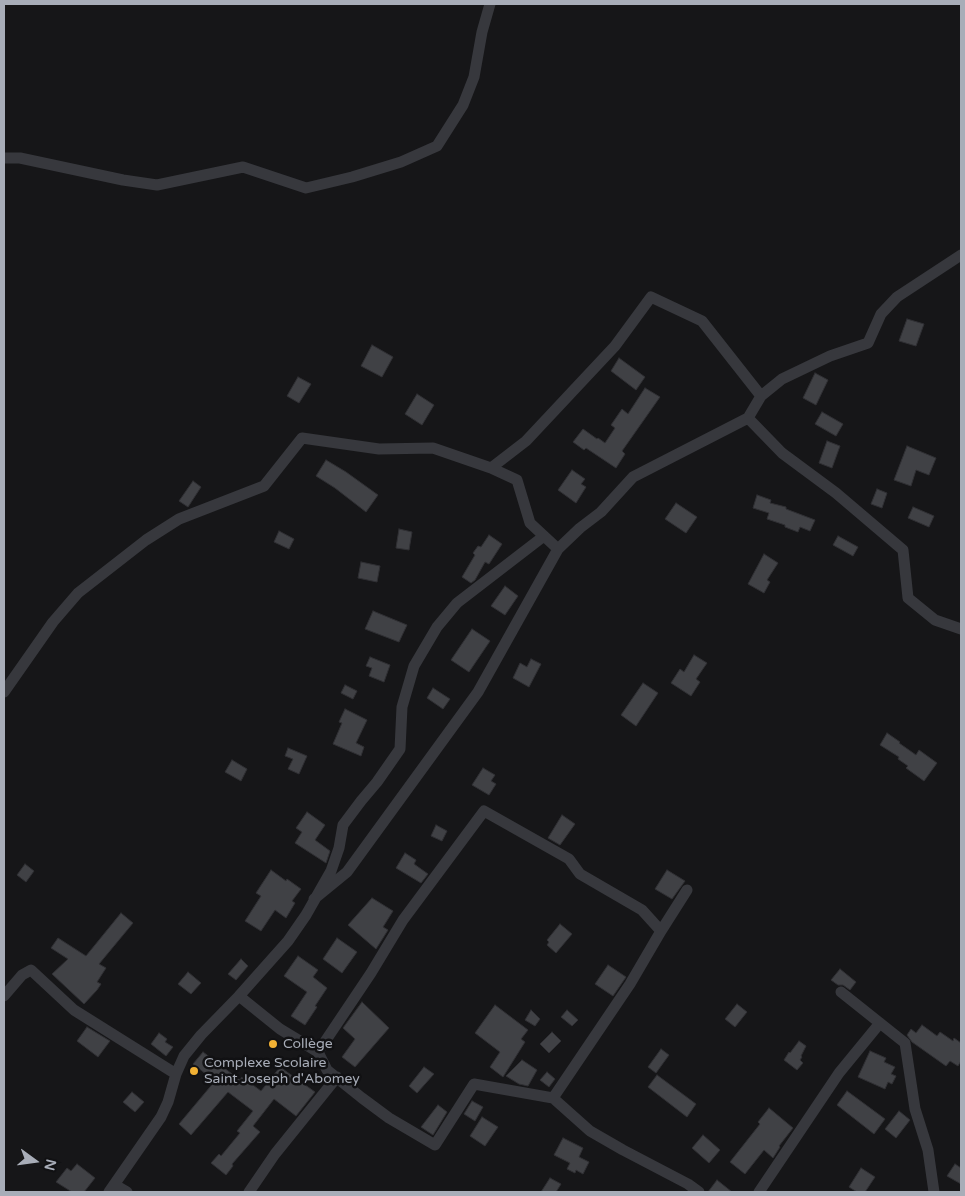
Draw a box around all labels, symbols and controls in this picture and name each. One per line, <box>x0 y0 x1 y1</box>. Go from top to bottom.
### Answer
place label: Collège <box>283 1036 333 1052</box>
marker: Collège <box>267 1038 279 1050</box>
place label: Complexe Scolaire Saint Joseph d'Abomey <box>204 1055 360 1088</box>
marker: Complexe Scolaire Saint Joseph d'Abomey <box>188 1065 200 1077</box>
north arrow <box>10 1136 60 1186</box>
text: N <box>40 1157 60 1172</box>

